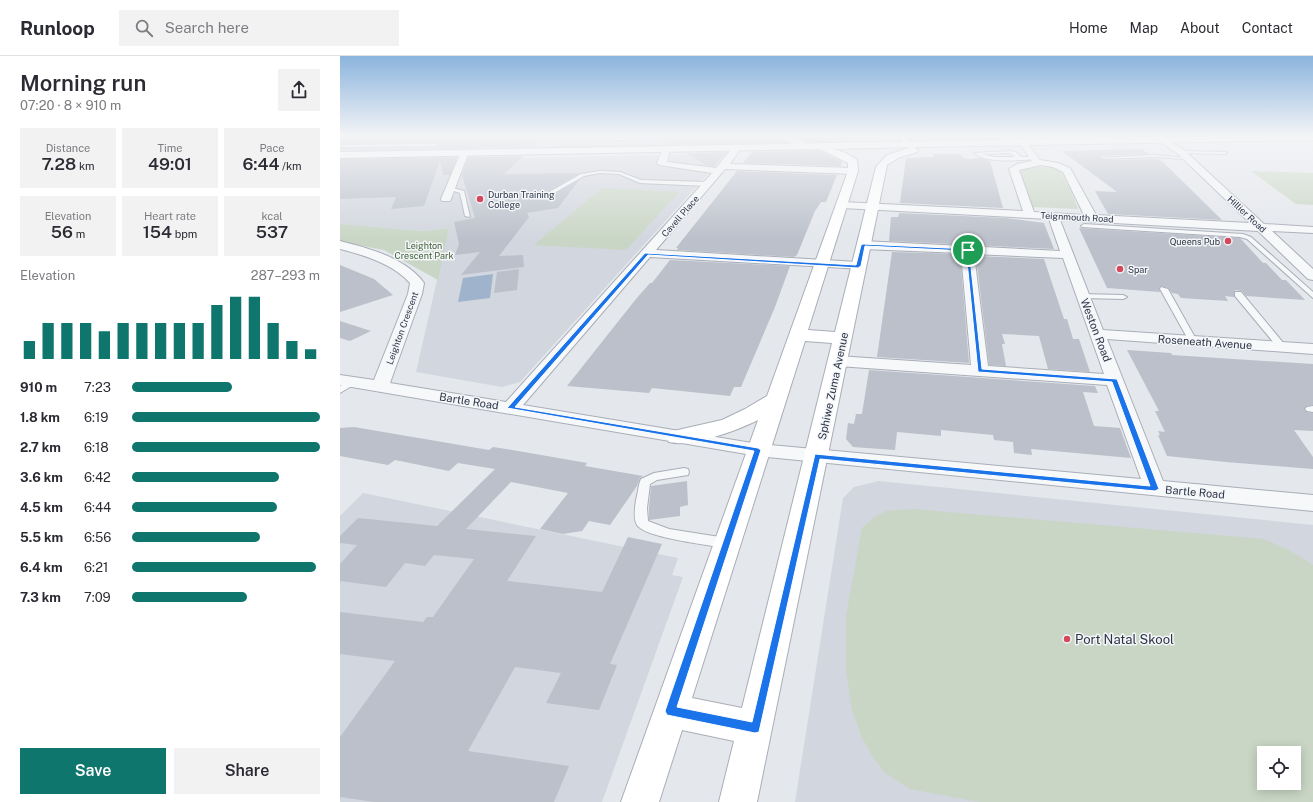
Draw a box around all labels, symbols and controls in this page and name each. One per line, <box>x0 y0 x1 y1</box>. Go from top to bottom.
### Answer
search box <box>119 10 399 46</box>
text: Runloop <box>20 17 95 39</box>
icon: search <box>133 17 155 39</box>
text: Search here <box>165 19 249 36</box>
text: Home <box>1069 20 1108 36</box>
text: Map <box>1130 20 1158 36</box>
text: About <box>1180 20 1220 36</box>
text: Contact <box>1242 20 1293 36</box>
button: share <box>278 69 320 111</box>
text: Morning run <box>20 70 146 96</box>
text: 07:20 · 8 × 910 m <box>20 98 121 113</box>
text: Distance <box>46 142 90 154</box>
text: Time <box>157 142 183 154</box>
text: Pace <box>259 142 285 154</box>
text: 7.28 <box>41 154 76 174</box>
text: 49:01 <box>148 154 192 174</box>
text: 6:44 <box>242 154 279 174</box>
text: km <box>76 160 95 172</box>
text: /km <box>279 160 302 172</box>
place label: Durban Training College <box>488 189 555 210</box>
street label: Cavell Place <box>659 193 701 239</box>
street label: Hillier Road <box>1225 193 1269 235</box>
marker: Durban Training College <box>475 194 485 204</box>
text: Elevation <box>45 210 91 222</box>
text: Heart rate <box>144 210 196 222</box>
text: kcal <box>261 210 283 222</box>
street label: Teignmouth Road <box>1040 210 1114 224</box>
text: 56 <box>51 222 73 242</box>
text: 154 <box>143 222 172 242</box>
text: 537 <box>256 222 288 242</box>
text: m <box>73 228 85 240</box>
text: bpm <box>172 228 197 240</box>
pin <box>951 233 985 267</box>
place label: Queens Pub <box>1170 236 1220 247</box>
marker: Queens Pub <box>1223 236 1233 246</box>
icon: arrive <box>957 239 979 261</box>
park label: Leighton Crescent Park <box>394 240 454 261</box>
marker: Spar <box>1115 264 1125 274</box>
place label: Spar <box>1128 264 1148 275</box>
text: Elevation <box>20 268 75 283</box>
text: 287–293 m <box>251 268 320 283</box>
street label: Leighton Crescent <box>384 290 420 366</box>
street label: Weston Road <box>1078 297 1114 363</box>
street label: Sphiwe Zuma Avenue <box>816 331 850 441</box>
street label: Roseneath Avenue <box>1157 333 1253 351</box>
text: 910 m <box>20 380 57 395</box>
text: 7:23 <box>84 380 111 395</box>
street label: Bartle Road <box>439 390 499 412</box>
text: 1.8 km <box>20 410 60 425</box>
text: 6:19 <box>84 410 108 425</box>
text: 2.7 km <box>20 440 61 455</box>
text: 6:18 <box>84 440 109 455</box>
text: 3.6 km <box>20 470 63 485</box>
text: 6:42 <box>84 470 111 485</box>
street label: Bartle Road <box>1165 483 1225 501</box>
text: 4.5 km <box>20 500 63 515</box>
text: 6:44 <box>84 500 111 515</box>
text: 5.5 km <box>20 530 63 545</box>
text: 6:56 <box>84 530 111 545</box>
text: 6.4 km <box>20 560 63 575</box>
text: 6:21 <box>84 560 108 575</box>
text: 7.3 km <box>20 590 61 605</box>
text: 7:09 <box>84 590 111 605</box>
place label: Port Natal Skool <box>1075 632 1174 647</box>
marker: Port Natal Skool <box>1062 634 1072 644</box>
map controls <box>1257 746 1301 790</box>
button: locate <box>1257 746 1301 790</box>
button: Save <box>20 748 166 794</box>
button: Share <box>174 748 320 794</box>

